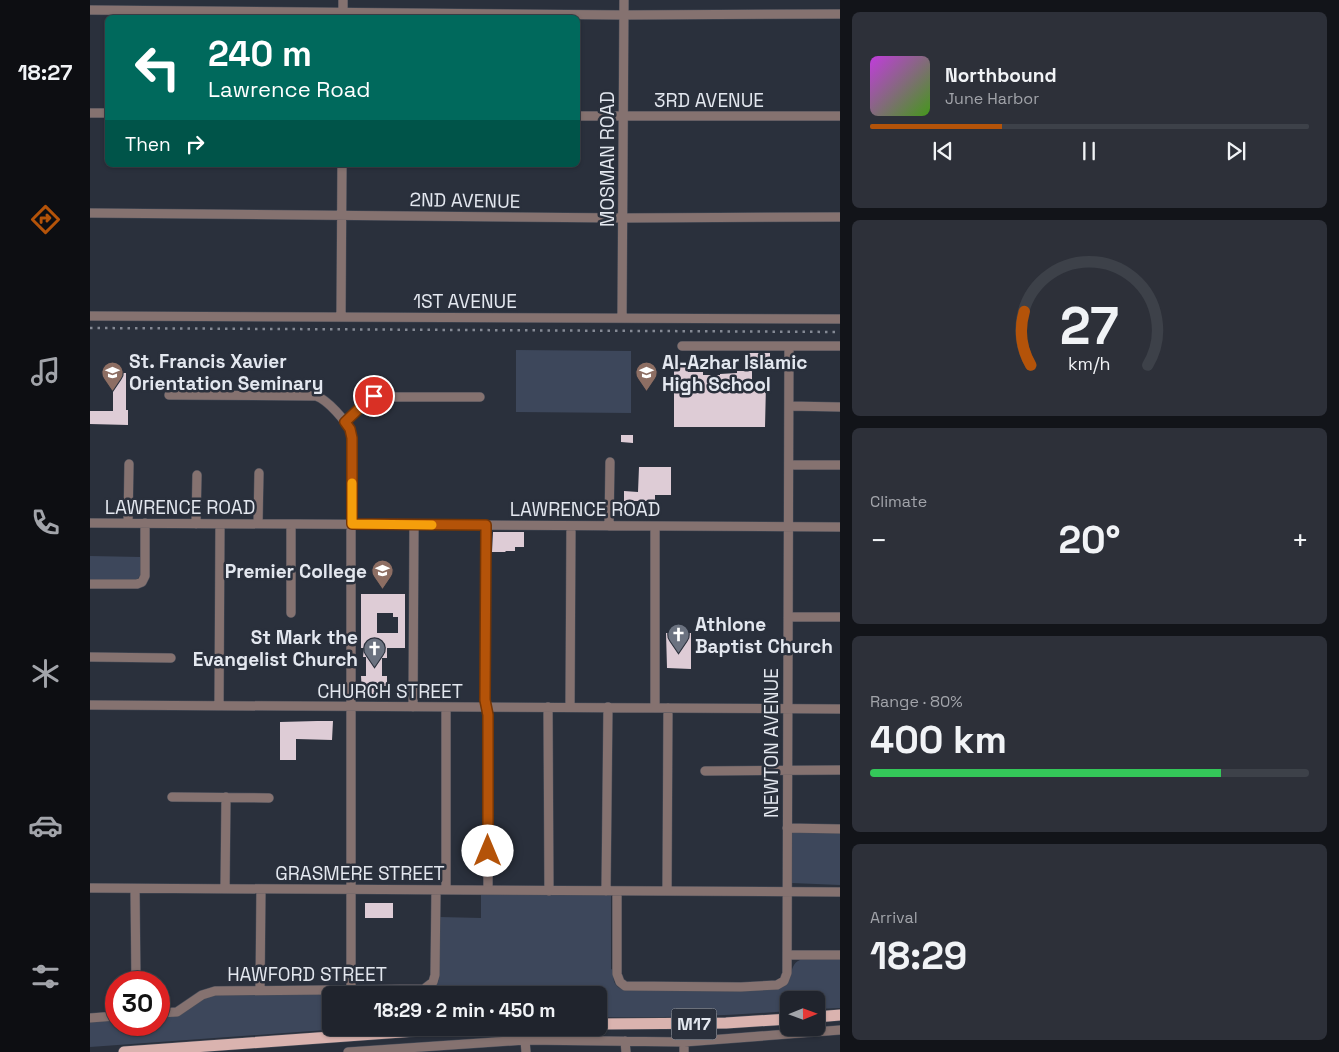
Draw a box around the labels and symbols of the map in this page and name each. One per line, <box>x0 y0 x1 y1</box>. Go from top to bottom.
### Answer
street label: 3RD AVENUE <box>654 88 764 113</box>
street label: MOSMAN ROAD <box>595 91 620 227</box>
street label: 2ND AVENUE <box>409 187 521 214</box>
street label: 1ST AVENUE <box>413 289 517 314</box>
place label: St. Francis Xavier Orientation Seminary <box>129 349 323 396</box>
place label: Al-Azhar Islamic High School <box>662 350 808 397</box>
school or university icon: St. Francis Xavier Orientation Seminary <box>101 360 125 391</box>
school or university icon: Al-Azhar Islamic High School <box>634 361 658 392</box>
pin <box>353 375 395 417</box>
street label: LAWRENCE ROAD <box>105 495 255 520</box>
street label: LAWRENCE ROAD <box>510 497 660 522</box>
place label: Premier College <box>225 559 367 584</box>
school or university icon: Premier College <box>371 559 395 590</box>
place label: Athlone Baptist Church <box>695 612 833 659</box>
church icon: Athlone Baptist Church <box>667 623 691 654</box>
place label: St Mark the Evangelist Church <box>193 625 358 672</box>
church icon: St Mark the Evangelist Church <box>362 636 386 667</box>
street label: NEWTON AVENUE <box>759 668 784 818</box>
street label: CHURCH STREET <box>317 679 463 704</box>
position arrow <box>461 824 513 876</box>
street label: GRASMERE STREET <box>275 861 445 886</box>
street label: HAWFORD STREET <box>227 962 387 987</box>
speed limit sign: 30 <box>105 971 170 1036</box>
north arrow <box>780 991 825 1036</box>
road number: M17 <box>672 1009 716 1040</box>

